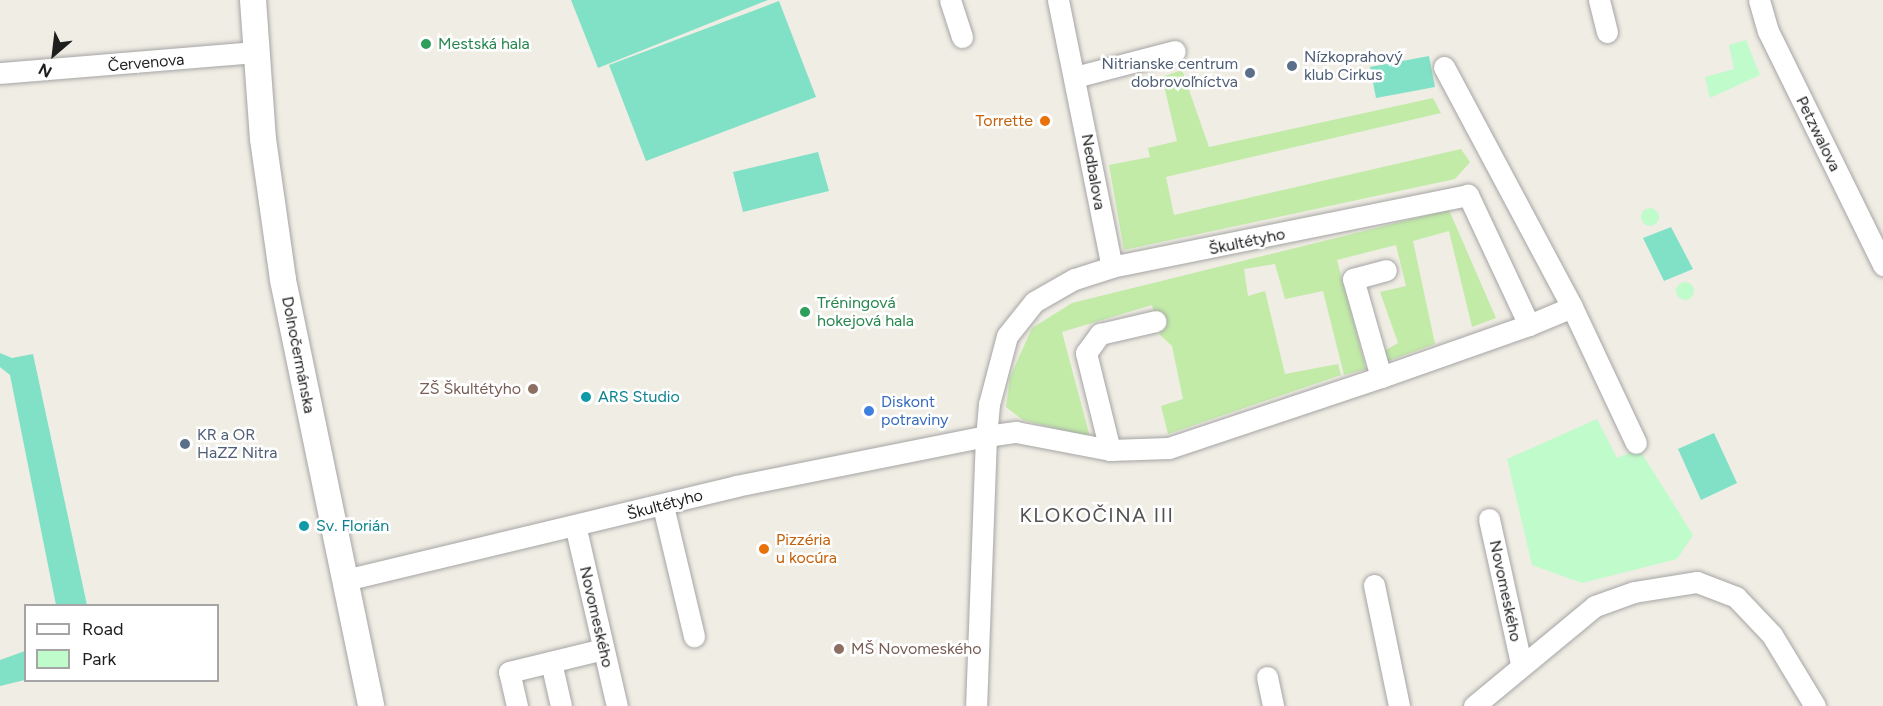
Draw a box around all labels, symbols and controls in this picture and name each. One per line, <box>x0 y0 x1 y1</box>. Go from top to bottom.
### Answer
north arrow <box>24 24 84 84</box>
place label: Mestská hala <box>438 34 530 54</box>
marker: Mestská hala <box>419 37 433 51</box>
place label: Nízkoprahový klub Cirkus <box>1304 47 1403 85</box>
street label: Červenova <box>107 50 185 76</box>
place label: Nitrianske centrum dobrovoľníctva <box>1102 54 1238 92</box>
text: N <box>35 59 55 82</box>
marker: Nízkoprahový klub Cirkus <box>1285 59 1299 73</box>
marker: Nitrianske centrum dobrovoľníctva <box>1243 66 1257 80</box>
street label: Petzwalova <box>1792 93 1844 175</box>
place label: Torrette <box>976 111 1033 131</box>
marker: Torrette <box>1038 114 1052 128</box>
street label: Nedbalova <box>1077 132 1109 212</box>
street label: Škultétyho <box>1207 225 1287 259</box>
place label: Tréningová hokejová hala <box>817 293 914 331</box>
street label: Dolnočermánska <box>277 295 319 415</box>
marker: Tréningová hokejová hala <box>798 305 812 319</box>
place label: ZŠ Škultétyho <box>420 379 521 399</box>
marker: ZŠ Škultétyho <box>526 382 540 396</box>
place label: ARS Studio <box>598 387 680 407</box>
marker: ARS Studio <box>579 390 593 404</box>
place label: Diskont potraviny <box>881 392 948 430</box>
marker: Diskont potraviny <box>862 404 876 418</box>
place label: KR a OR HaZZ Nitra <box>197 425 277 463</box>
marker: KR a OR HaZZ Nitra <box>178 437 192 451</box>
street label: Škultétyho <box>625 486 705 524</box>
district label: KLOKOČINA III <box>1019 503 1175 527</box>
place label: Sv. Florián <box>316 516 389 536</box>
marker: Sv. Florián <box>297 519 311 533</box>
place label: Pizzéria u kocúra <box>776 530 837 568</box>
street label: Novomeského <box>1485 539 1525 643</box>
marker: Pizzéria u kocúra <box>757 542 771 556</box>
street label: Novomeského <box>575 565 617 669</box>
legend <box>24 604 219 682</box>
text: Road <box>82 618 123 640</box>
place label: MŠ Novomeského <box>851 639 982 659</box>
marker: MŠ Novomeského <box>832 642 846 656</box>
text: Park <box>82 648 116 670</box>

